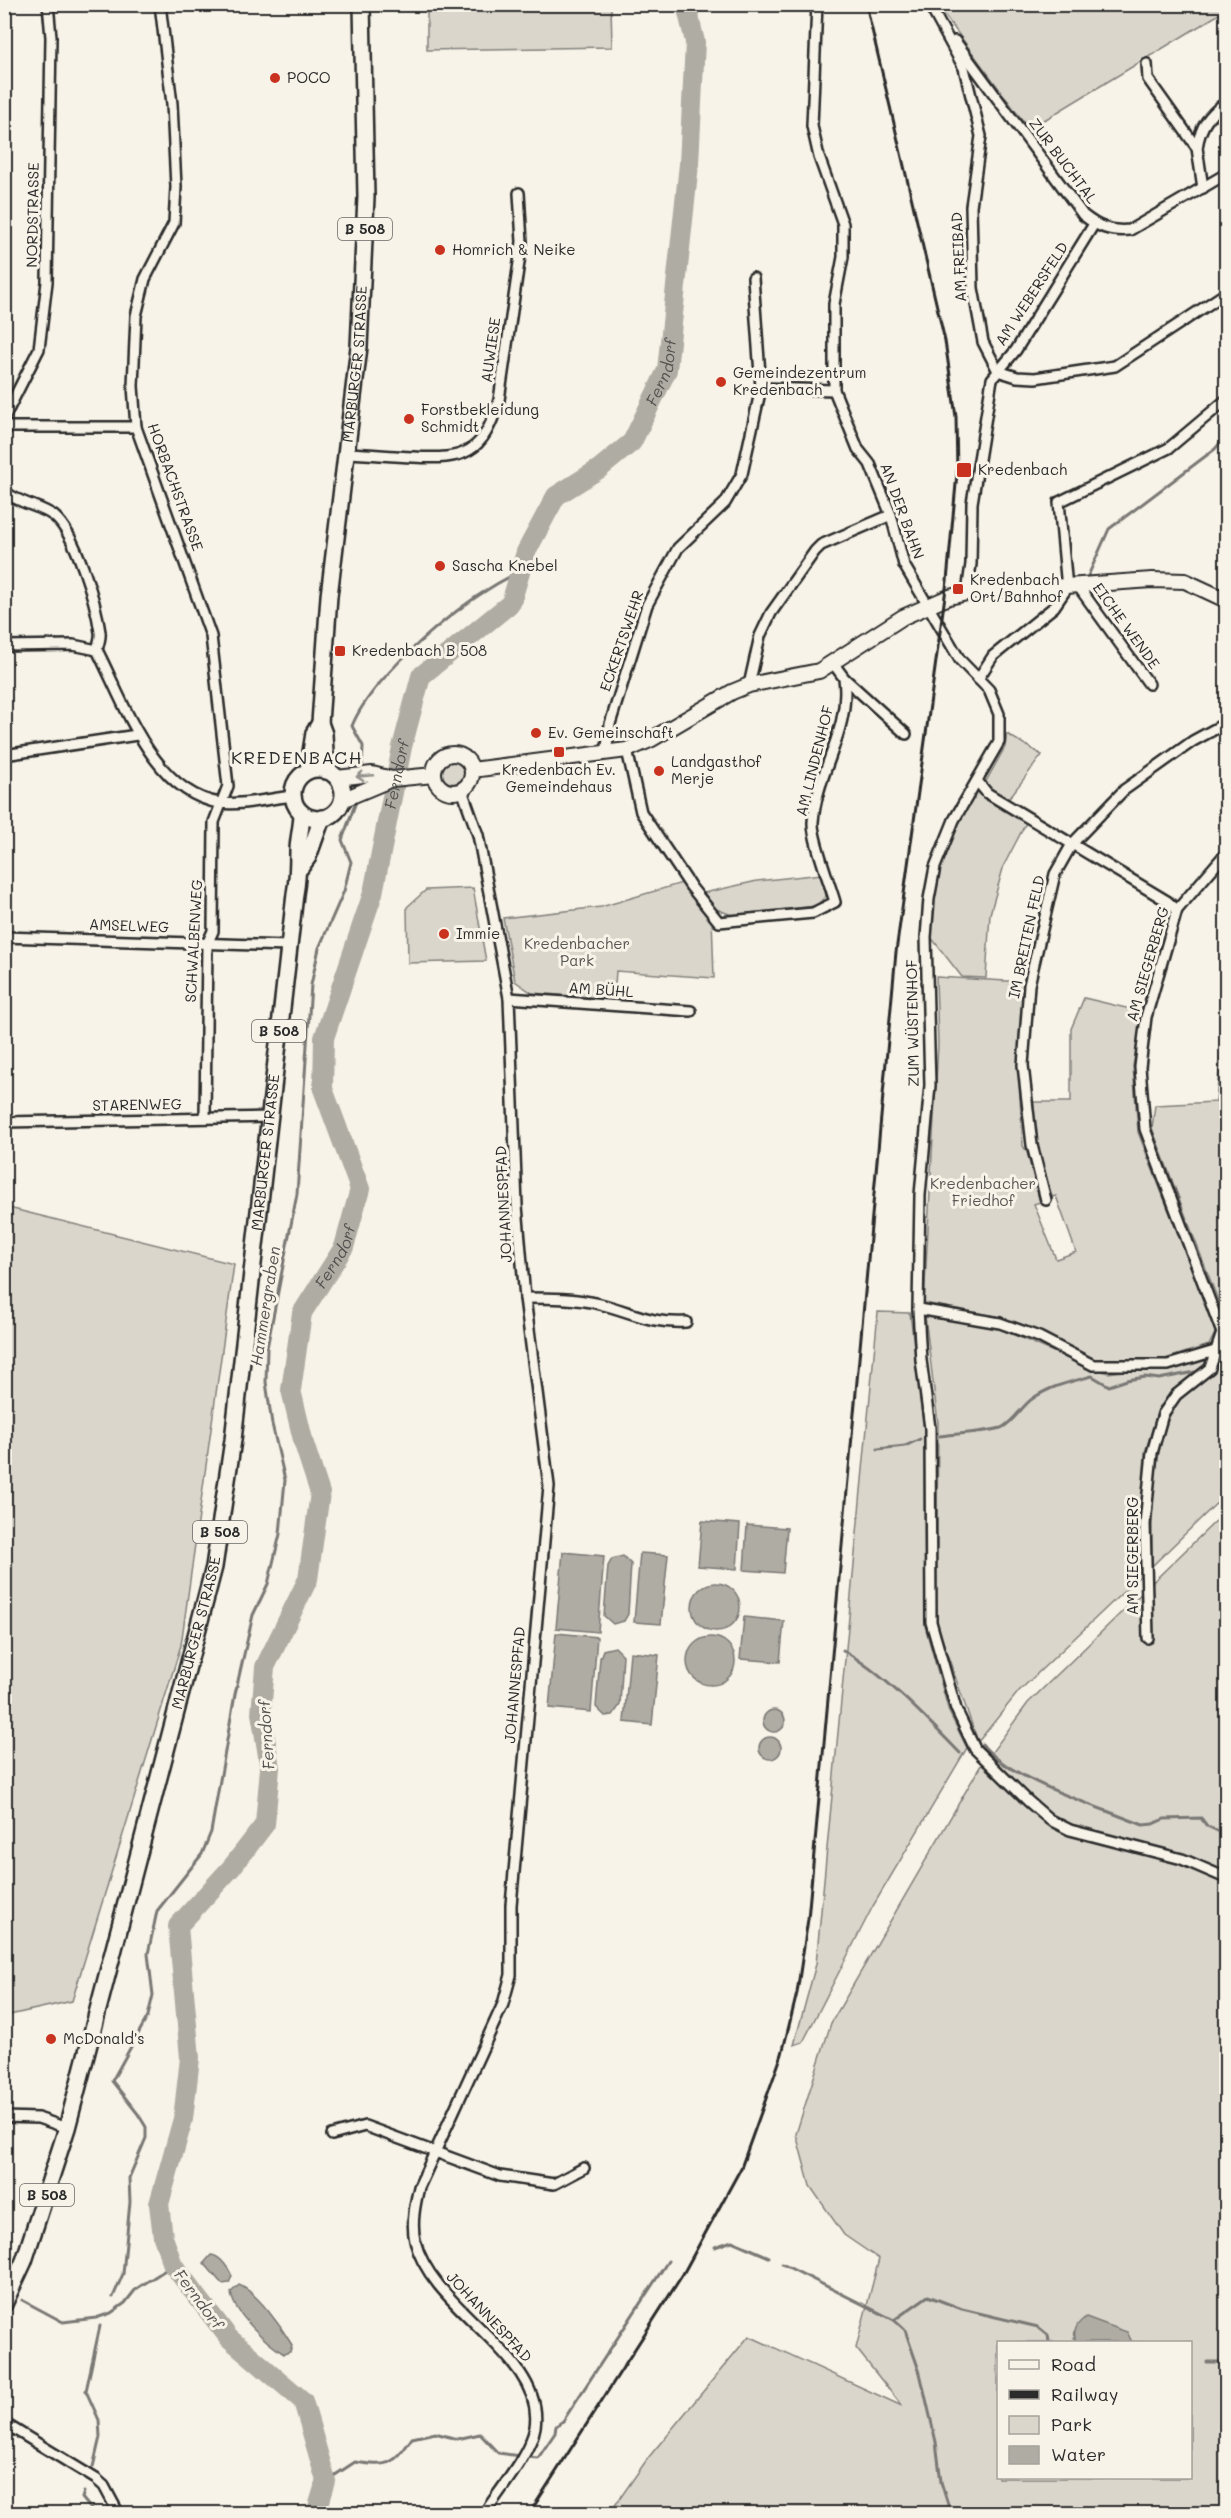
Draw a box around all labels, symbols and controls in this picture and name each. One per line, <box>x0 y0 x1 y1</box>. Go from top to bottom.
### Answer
place label: POCO <box>287 67 331 87</box>
marker: POCO <box>268 71 282 85</box>
street label: ZUR BUCHTAL <box>1025 114 1103 207</box>
street label: NORDSTRASSE <box>21 162 43 268</box>
street label: AM FREIBAD <box>946 211 970 303</box>
road number: B 508 <box>338 218 392 240</box>
street label: AM WEBERSFELD <box>990 238 1072 349</box>
place label: Homrich & Neike <box>452 239 576 259</box>
marker: Homrich & Neike <box>433 243 447 257</box>
street label: MARBURGER STRASSE <box>337 285 371 443</box>
street label: AUWIESE <box>476 316 505 384</box>
water label: Ferndorf <box>640 336 680 409</box>
place label: Gemeindezentrum Kredenbach <box>733 362 867 399</box>
marker: Gemeindezentrum Kredenbach <box>714 375 728 389</box>
place label: Forstbekleidung Schmidt <box>421 399 539 436</box>
marker: Forstbekleidung Schmidt <box>402 412 416 426</box>
street label: HORBACHSTRASSE <box>144 420 209 554</box>
place label: Kredenbach <box>978 459 1067 479</box>
street label: AN DER BAHN <box>876 460 930 562</box>
marker: Kredenbach <box>955 461 973 479</box>
place label: Sascha Knebel <box>452 555 558 575</box>
marker: Sascha Knebel <box>433 559 447 573</box>
place label: Kredenbach Ort/Bahnhof <box>970 569 1064 606</box>
street label: EICHE WENDE <box>1089 578 1165 673</box>
marker: Kredenbach Ort/Bahnhof <box>951 582 965 596</box>
street label: ECKERTSWEHR <box>594 588 648 694</box>
place label: Kredenbach B 508 <box>352 640 487 660</box>
marker: Kredenbach B 508 <box>333 644 347 658</box>
street label: AM LINDENHOF <box>791 703 837 818</box>
place label: Ev. Gemeinschaft <box>548 722 674 742</box>
marker: Ev. Gemeinschaft <box>529 726 543 740</box>
water label: Ferndorf <box>379 736 414 811</box>
district label: KREDENBACH <box>231 745 363 769</box>
marker: Kredenbach Ev. Gemeindehaus <box>552 745 566 759</box>
place label: Landgasthof Merje <box>671 751 762 788</box>
place label: Kredenbach Ev. Gemeindehaus <box>502 759 616 796</box>
marker: Landgasthof Merje <box>652 764 666 778</box>
one-way arrow <box>356 771 375 782</box>
street label: IM BREITEN FELD <box>1003 873 1049 1000</box>
street label: SCHWALBENWEG <box>180 879 206 1003</box>
street label: AM SIEGERBERG <box>1121 904 1173 1024</box>
street label: AMSELWEG <box>89 914 169 936</box>
place label: Immie <box>456 923 500 943</box>
marker: Immie <box>437 927 451 941</box>
park label: Kredenbacher Park <box>524 933 630 970</box>
street label: ZUM WÜSTENHOF <box>901 959 923 1087</box>
street label: AM BÜHL <box>568 977 634 1001</box>
road number: B 508 <box>252 1020 306 1042</box>
street label: MARBURGER STRASSE <box>246 1073 284 1232</box>
street label: STARENWEG <box>92 1093 182 1115</box>
street label: JOHANNESPFAD <box>490 1145 516 1263</box>
park label: Kredenbacher Friedhof <box>930 1173 1036 1210</box>
water label: Ferndorf <box>309 1221 360 1292</box>
water label: Hammergraben <box>245 1244 284 1367</box>
street label: AM SIEGERBERG <box>1122 1497 1142 1615</box>
road number: B 508 <box>193 1521 247 1543</box>
street label: MARBURGER STRASSE <box>166 1555 225 1711</box>
street label: JOHANNESPFAD <box>499 1626 529 1744</box>
water label: Ferndorf <box>252 1698 278 1771</box>
place label: McDonald's <box>63 2028 145 2048</box>
marker: McDonald's <box>44 2032 58 2046</box>
road number: B 508 <box>20 2184 74 2206</box>
water label: Ferndorf <box>170 2265 230 2334</box>
street label: JOHANNESPFAD <box>443 2267 537 2366</box>
legend <box>997 2341 1192 2479</box>
text: Road <box>1051 2352 1096 2376</box>
text: Railway <box>1051 2382 1118 2406</box>
text: Park <box>1051 2412 1092 2436</box>
text: Water <box>1051 2442 1106 2466</box>

